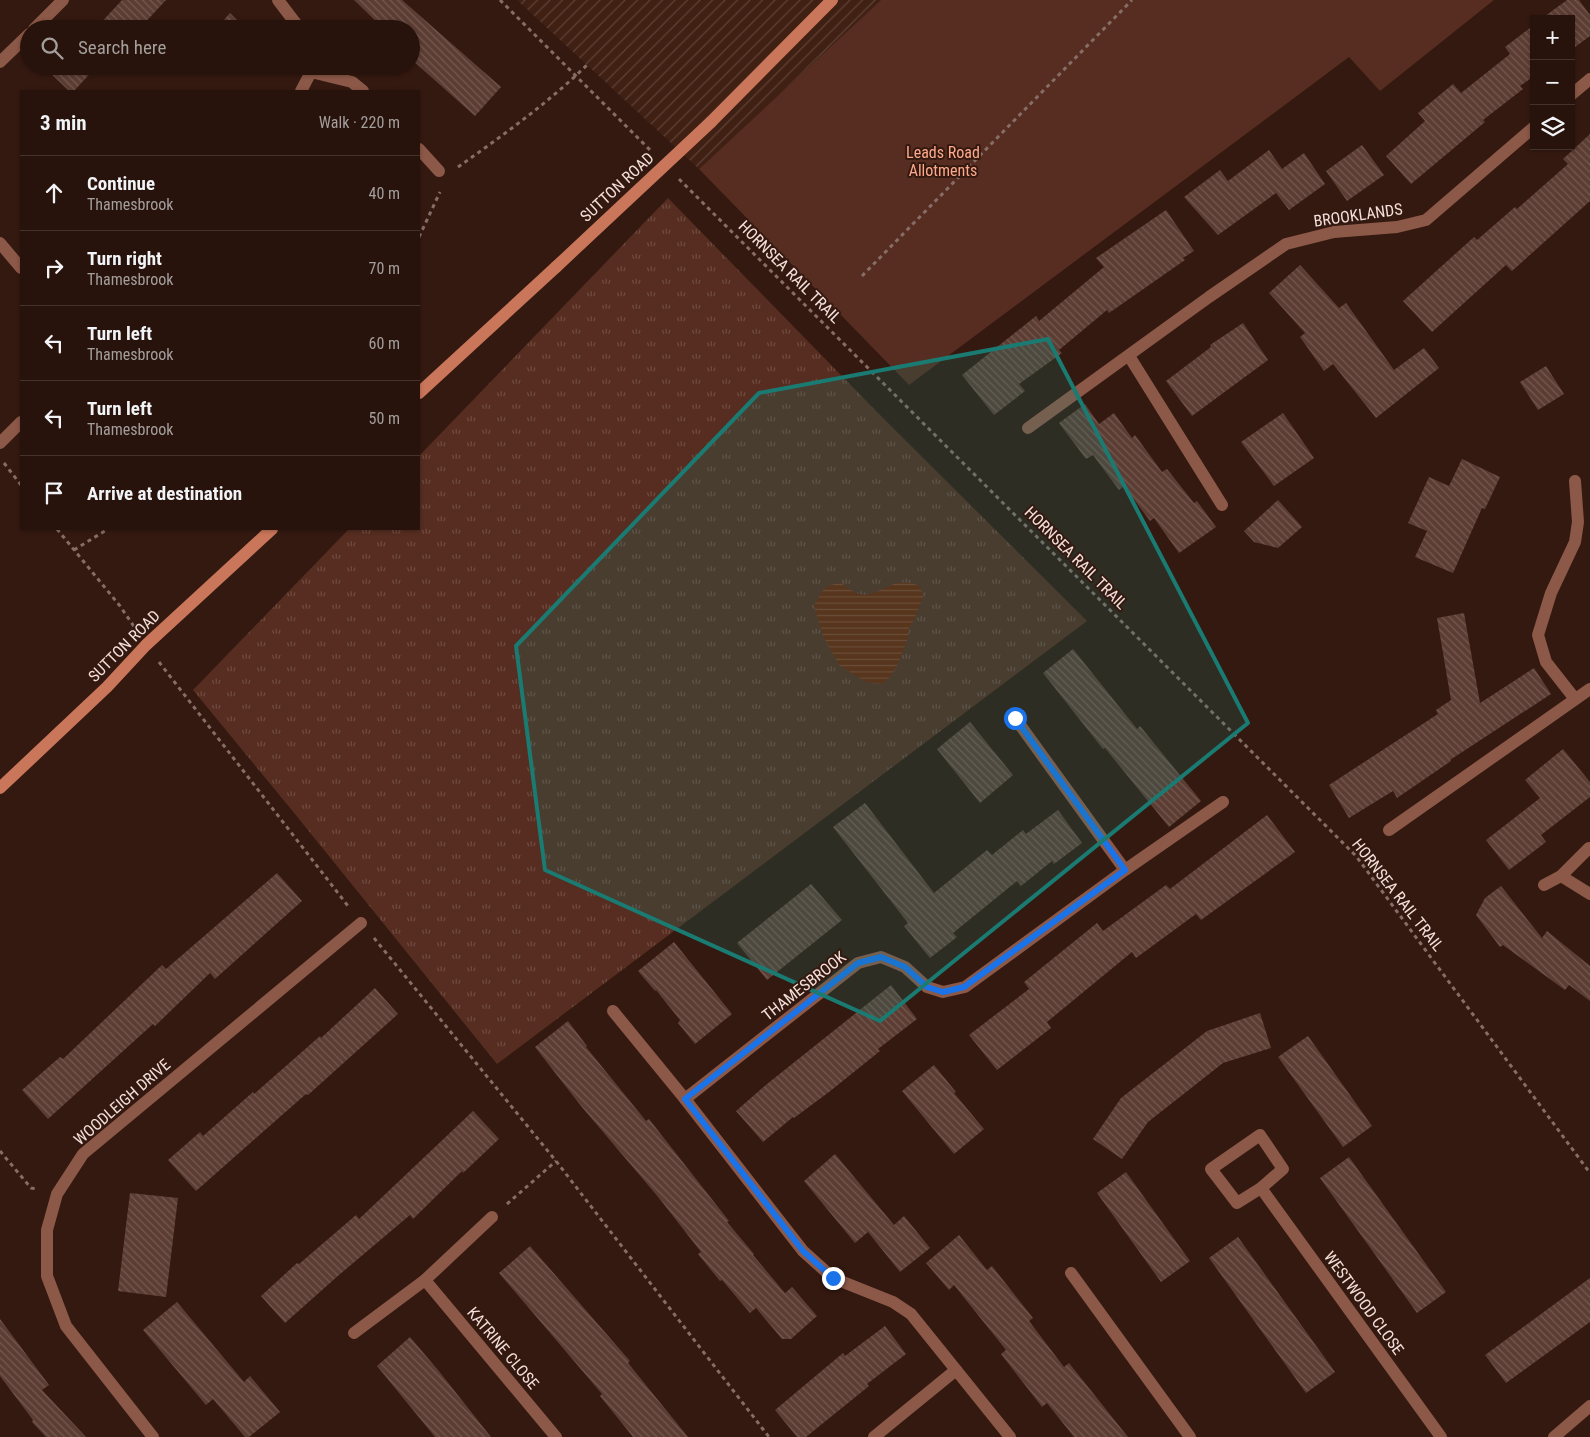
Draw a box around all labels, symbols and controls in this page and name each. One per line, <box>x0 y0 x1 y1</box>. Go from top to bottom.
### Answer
map controls <box>1530 15 1575 150</box>
button: + <box>1530 15 1575 60</box>
search box <box>20 20 420 75</box>
icon: search <box>38 34 66 62</box>
text: Search here <box>78 36 166 59</box>
button: − <box>1530 60 1575 105</box>
button: layers <box>1530 105 1575 150</box>
text: 3 min <box>40 111 87 135</box>
text: Walk · 220 m <box>319 113 400 132</box>
park label: Leads Road Allotments <box>906 143 980 180</box>
street label: SUTTON ROAD <box>576 148 658 226</box>
text: Continue <box>87 172 155 195</box>
icon: ahead <box>40 179 68 207</box>
text: 40 m <box>368 184 400 203</box>
text: Thamesbrook <box>87 195 173 214</box>
street label: BROOKLANDS <box>1312 199 1404 231</box>
street label: HORNSEA RAIL TRAIL <box>735 217 846 328</box>
text: Turn right <box>87 247 162 270</box>
icon: right <box>40 254 68 282</box>
text: 70 m <box>368 259 400 278</box>
text: Thamesbrook <box>87 270 173 289</box>
text: Turn left <box>87 322 152 345</box>
icon: left <box>40 329 68 357</box>
text: 60 m <box>368 334 400 353</box>
text: Thamesbrook <box>87 345 173 364</box>
text: Turn left <box>87 397 152 420</box>
icon: left <box>40 404 68 432</box>
text: 50 m <box>368 409 400 428</box>
text: Thamesbrook <box>87 420 173 439</box>
icon: arrive <box>40 479 68 507</box>
text: Arrive at destination <box>87 482 242 505</box>
street label: HORNSEA RAIL TRAIL <box>1021 503 1132 614</box>
street label: SUTTON ROAD <box>84 606 164 686</box>
route start <box>1004 707 1027 730</box>
street label: HORNSEA RAIL TRAIL <box>1348 835 1448 955</box>
street label: THAMESBROOK <box>758 947 850 1025</box>
street label: WOODLEIGH DRIVE <box>70 1055 174 1149</box>
street label: WESTWOOD CLOSE <box>1320 1248 1408 1358</box>
route end <box>822 1267 845 1290</box>
street label: KATRINE CLOSE <box>463 1303 543 1393</box>

